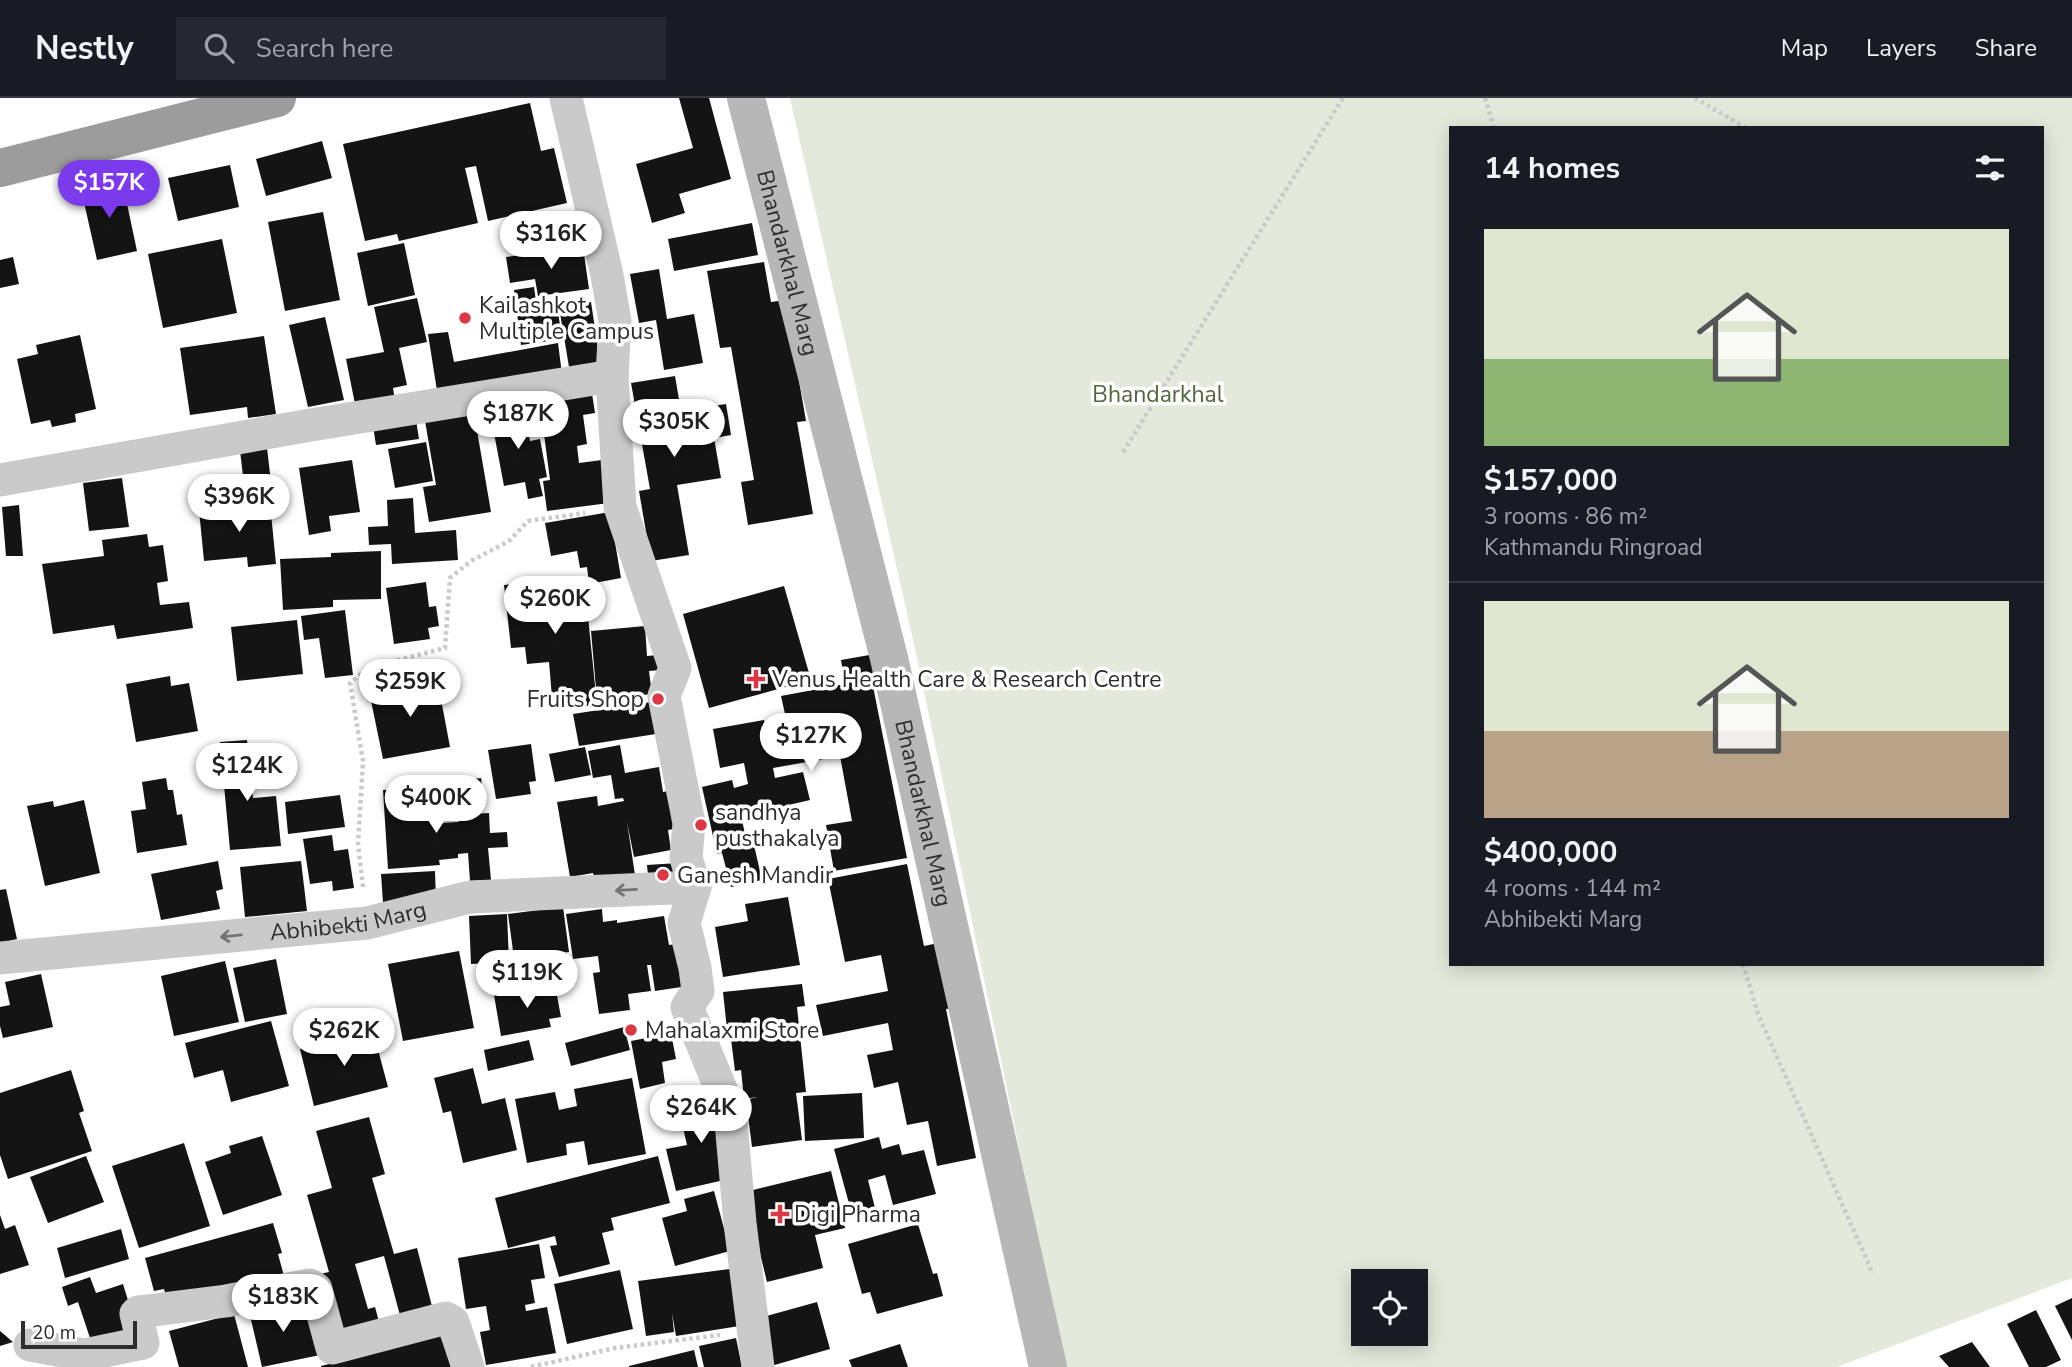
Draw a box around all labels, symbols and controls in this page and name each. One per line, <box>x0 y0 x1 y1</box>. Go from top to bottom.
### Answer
search box <box>176 17 666 80</box>
text: Nestly <box>35 26 134 71</box>
icon: search <box>200 29 238 67</box>
text: Search here <box>256 31 393 66</box>
text: Map <box>1781 32 1828 64</box>
text: Layers <box>1866 32 1937 64</box>
text: Share <box>1975 32 2037 64</box>
text: 14 homes <box>1484 148 1620 189</box>
icon: filters <box>1971 149 2009 187</box>
pin: $157K <box>60 160 158 220</box>
text: $157K <box>74 167 144 198</box>
street label: Bhandarkhal Marg <box>749 167 826 359</box>
pin: $316K <box>502 212 600 271</box>
text: $316K <box>516 218 586 249</box>
icon: home <box>1684 274 1810 400</box>
place label: Kailashkot Multiple Campus <box>479 290 654 347</box>
marker: Kailashkot Multiple Campus <box>457 310 473 326</box>
park label: Bhandarkhal <box>1092 379 1224 410</box>
pin: $187K <box>469 392 567 451</box>
text: $187K <box>483 398 553 429</box>
pin: $305K <box>625 400 723 459</box>
text: $305K <box>639 406 709 437</box>
text: $157,000 <box>1484 460 1617 501</box>
pin: $396K <box>190 474 288 534</box>
text: $396K <box>204 481 274 512</box>
text: 3 rooms · 86 m² <box>1484 501 1647 532</box>
text: Kathmandu Ringroad <box>1484 532 1703 563</box>
pin: $260K <box>506 576 604 636</box>
text: $260K <box>520 583 590 614</box>
icon: home <box>1684 646 1810 772</box>
pin: $259K <box>361 660 459 719</box>
place label: Venus Health Care & Research Centre <box>771 664 1162 695</box>
text: $259K <box>375 666 445 697</box>
marker: Venus Health Care & Research Centre <box>746 669 766 689</box>
place label: Fruits Shop <box>527 684 644 715</box>
marker: Fruits Shop <box>650 691 666 707</box>
pin: $127K <box>762 714 860 773</box>
street label: Bhandarkhal Marg <box>887 717 959 910</box>
text: $127K <box>776 720 846 751</box>
pin: $124K <box>198 744 296 803</box>
text: $124K <box>212 750 282 781</box>
pin: $400K <box>387 776 485 835</box>
text: $400K <box>401 782 471 813</box>
place label: sandhya pusthakalya <box>715 797 839 854</box>
marker: sandhya pusthakalya <box>693 817 709 833</box>
text: $400,000 <box>1484 832 1617 873</box>
place label: Ganesh Mandir <box>677 860 834 891</box>
marker: Ganesh Mandir <box>655 867 671 883</box>
text: 4 rooms · 144 m² <box>1484 873 1661 904</box>
one-way arrow <box>615 884 638 897</box>
street label: Abhibekti Marg <box>268 894 430 948</box>
text: Abhibekti Marg <box>1484 904 1642 935</box>
one-way arrow <box>221 930 243 943</box>
pin: $119K <box>478 950 576 1010</box>
text: $119K <box>492 957 562 988</box>
pin: $262K <box>295 1009 393 1068</box>
text: $262K <box>309 1015 379 1046</box>
place label: Mahalaxmi Store <box>645 1015 819 1046</box>
marker: Mahalaxmi Store <box>623 1022 639 1038</box>
pin: $264K <box>652 1086 750 1145</box>
text: $264K <box>666 1092 736 1123</box>
place label: Digi Pharma <box>794 1199 921 1230</box>
marker: Digi Pharma <box>772 1206 788 1222</box>
map controls <box>1351 1269 1428 1346</box>
button: locate <box>1351 1269 1428 1346</box>
pin: $183K <box>234 1274 332 1334</box>
text: $183K <box>248 1281 318 1312</box>
scale bar <box>21 1318 136 1350</box>
text: 20 m <box>32 1320 76 1346</box>

